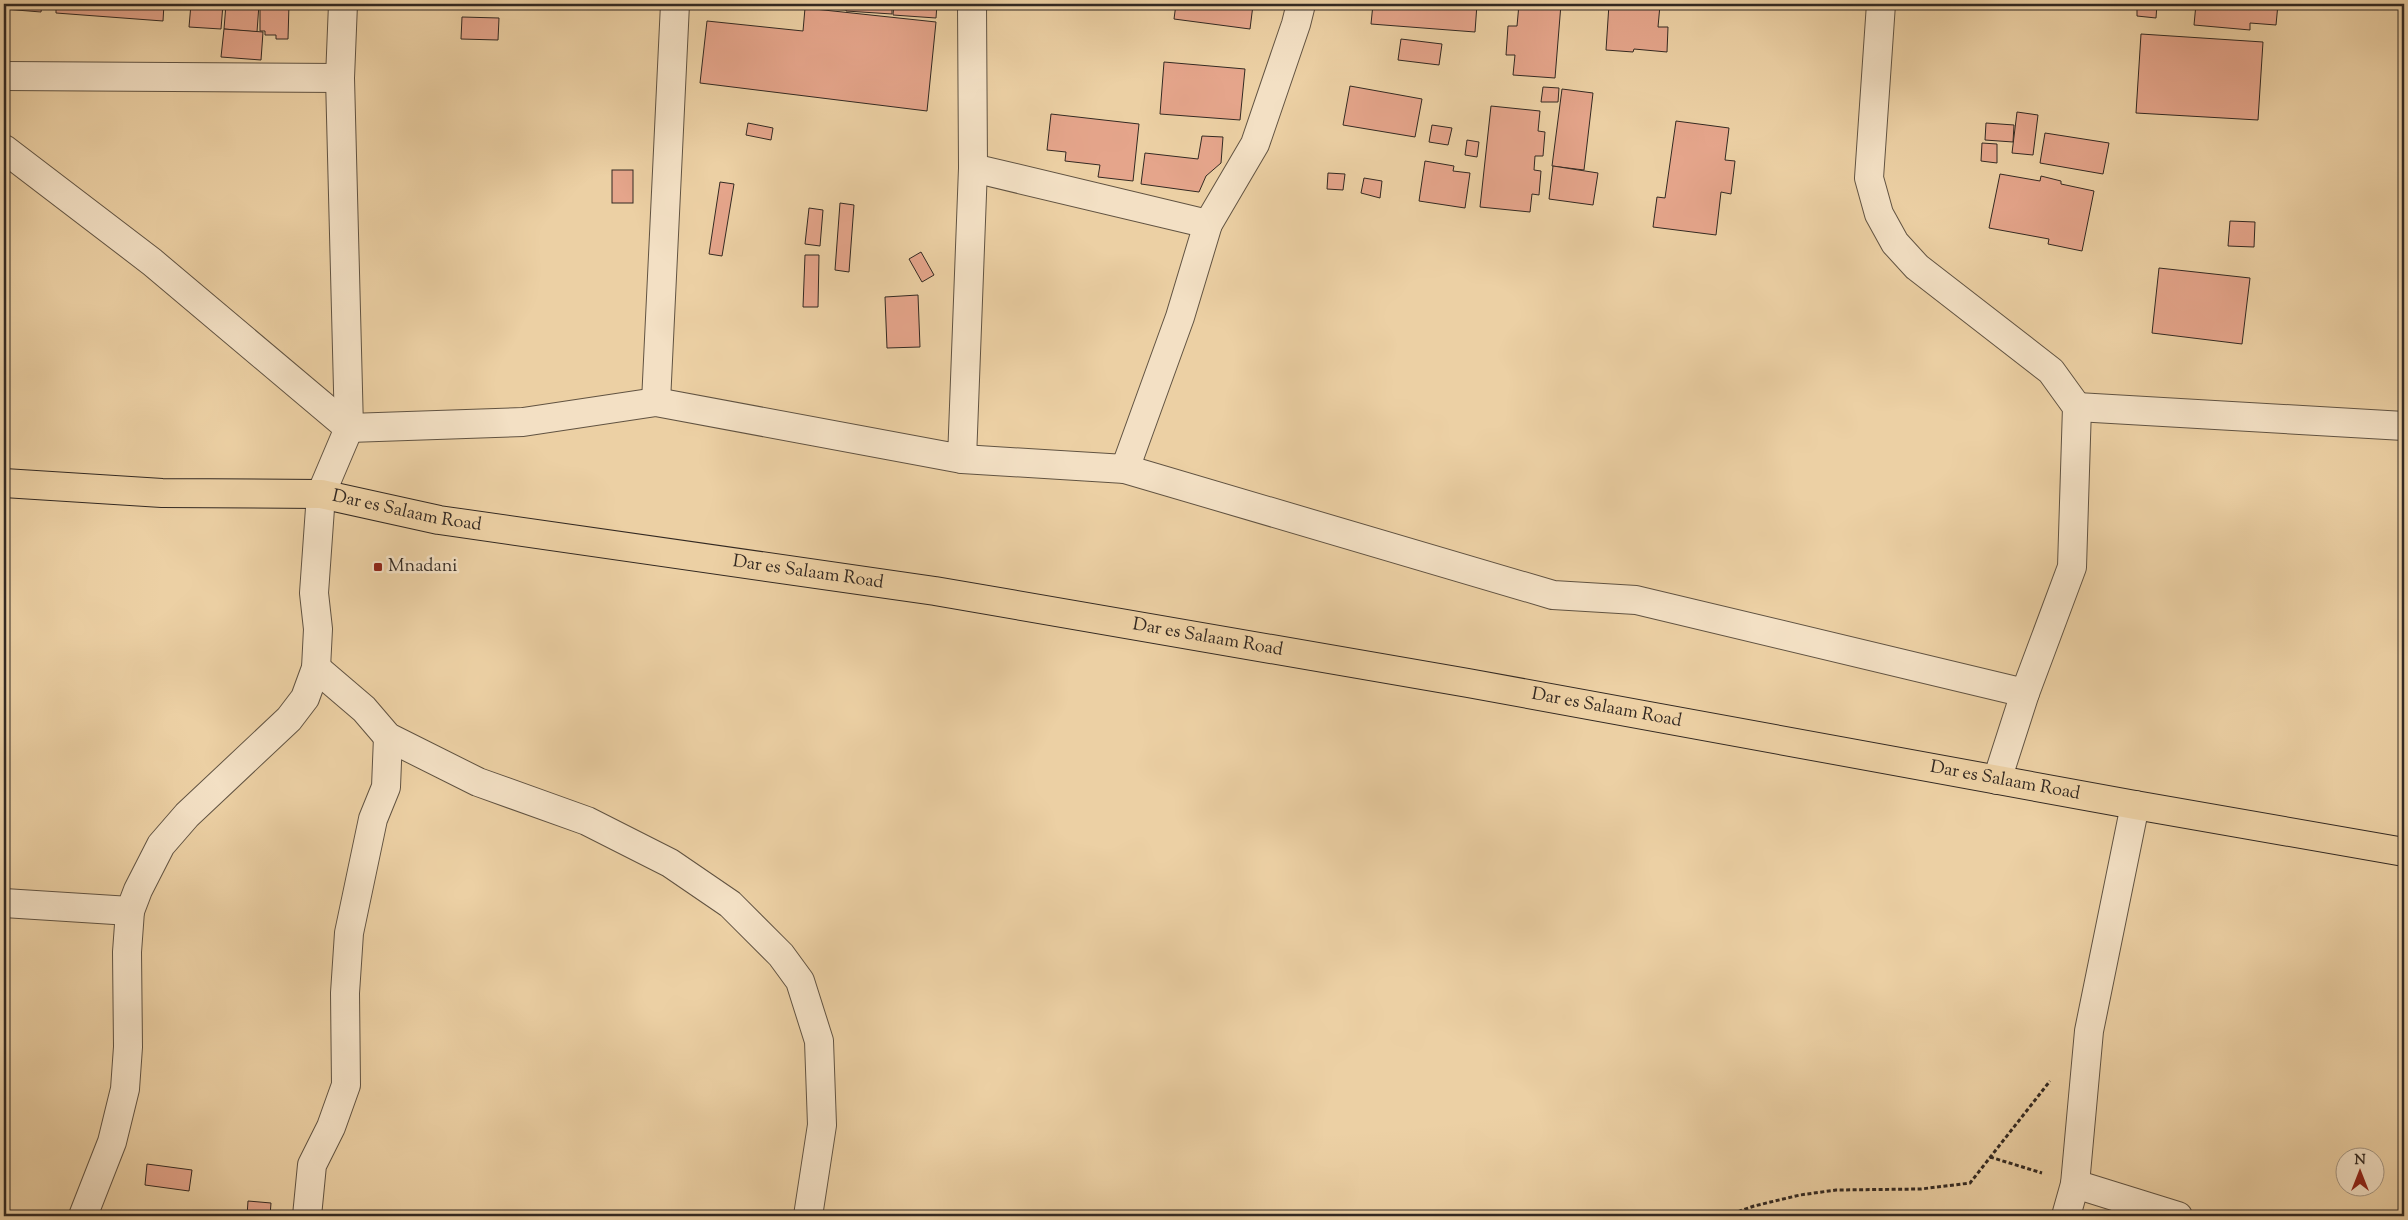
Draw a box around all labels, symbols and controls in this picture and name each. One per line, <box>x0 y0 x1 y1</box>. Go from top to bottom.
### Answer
street label: Dar es Salaam Road <box>330 484 483 539</box>
street label: Dar es Salaam Road <box>731 549 885 596</box>
place label: Mnadani <box>388 554 457 580</box>
marker: Mnadani <box>372 561 384 573</box>
street label: Dar es Salaam Road <box>1131 612 1285 664</box>
street label: Dar es Salaam Road <box>1529 682 1684 735</box>
street label: Dar es Salaam Road <box>1928 755 2082 808</box>
north arrow <box>2336 1148 2386 1198</box>
text: N <box>2354 1151 2366 1171</box>

